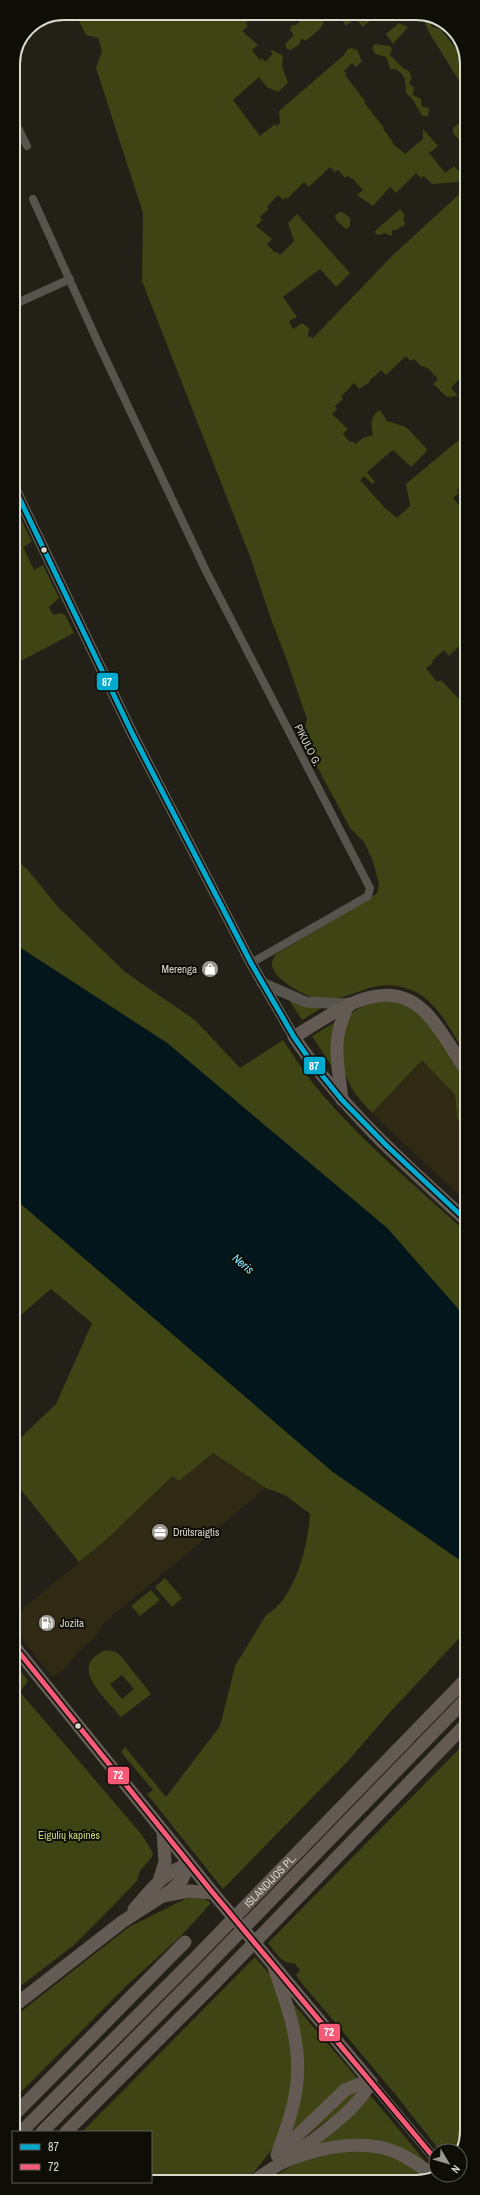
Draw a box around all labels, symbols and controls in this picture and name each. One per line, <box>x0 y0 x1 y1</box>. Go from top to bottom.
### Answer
unlabelled marker <box>39 545 49 555</box>
line badge: 87 <box>96 672 119 691</box>
text: 87 <box>102 675 112 689</box>
street label: PIKULO G. <box>292 722 324 768</box>
shop icon: Merenga <box>200 959 220 979</box>
place label: Merenga <box>161 962 197 976</box>
line badge: 87 <box>303 1056 326 1075</box>
text: 87 <box>309 1059 319 1073</box>
water label: Neris <box>229 1250 257 1278</box>
office icon: Drūtsraigtis <box>150 1522 170 1542</box>
place label: Drūtsraigtis <box>173 1525 220 1539</box>
fuel station icon: Jozita <box>37 1613 57 1633</box>
place label: Jozita <box>60 1616 84 1630</box>
unlabelled marker <box>73 1721 83 1731</box>
line badge: 72 <box>107 1766 130 1785</box>
text: 72 <box>113 1768 123 1782</box>
park label: Eigulių kapinės <box>38 1828 101 1842</box>
street label: ISLANDIJOS PL. <box>241 1851 299 1910</box>
line badge: 72 <box>318 2023 341 2042</box>
text: 72 <box>324 2025 334 2039</box>
legend <box>12 2131 152 2183</box>
text: 87 <box>48 2139 59 2155</box>
north arrow <box>428 2143 468 2183</box>
text: 72 <box>48 2159 59 2175</box>
text: N <box>448 2162 463 2176</box>

